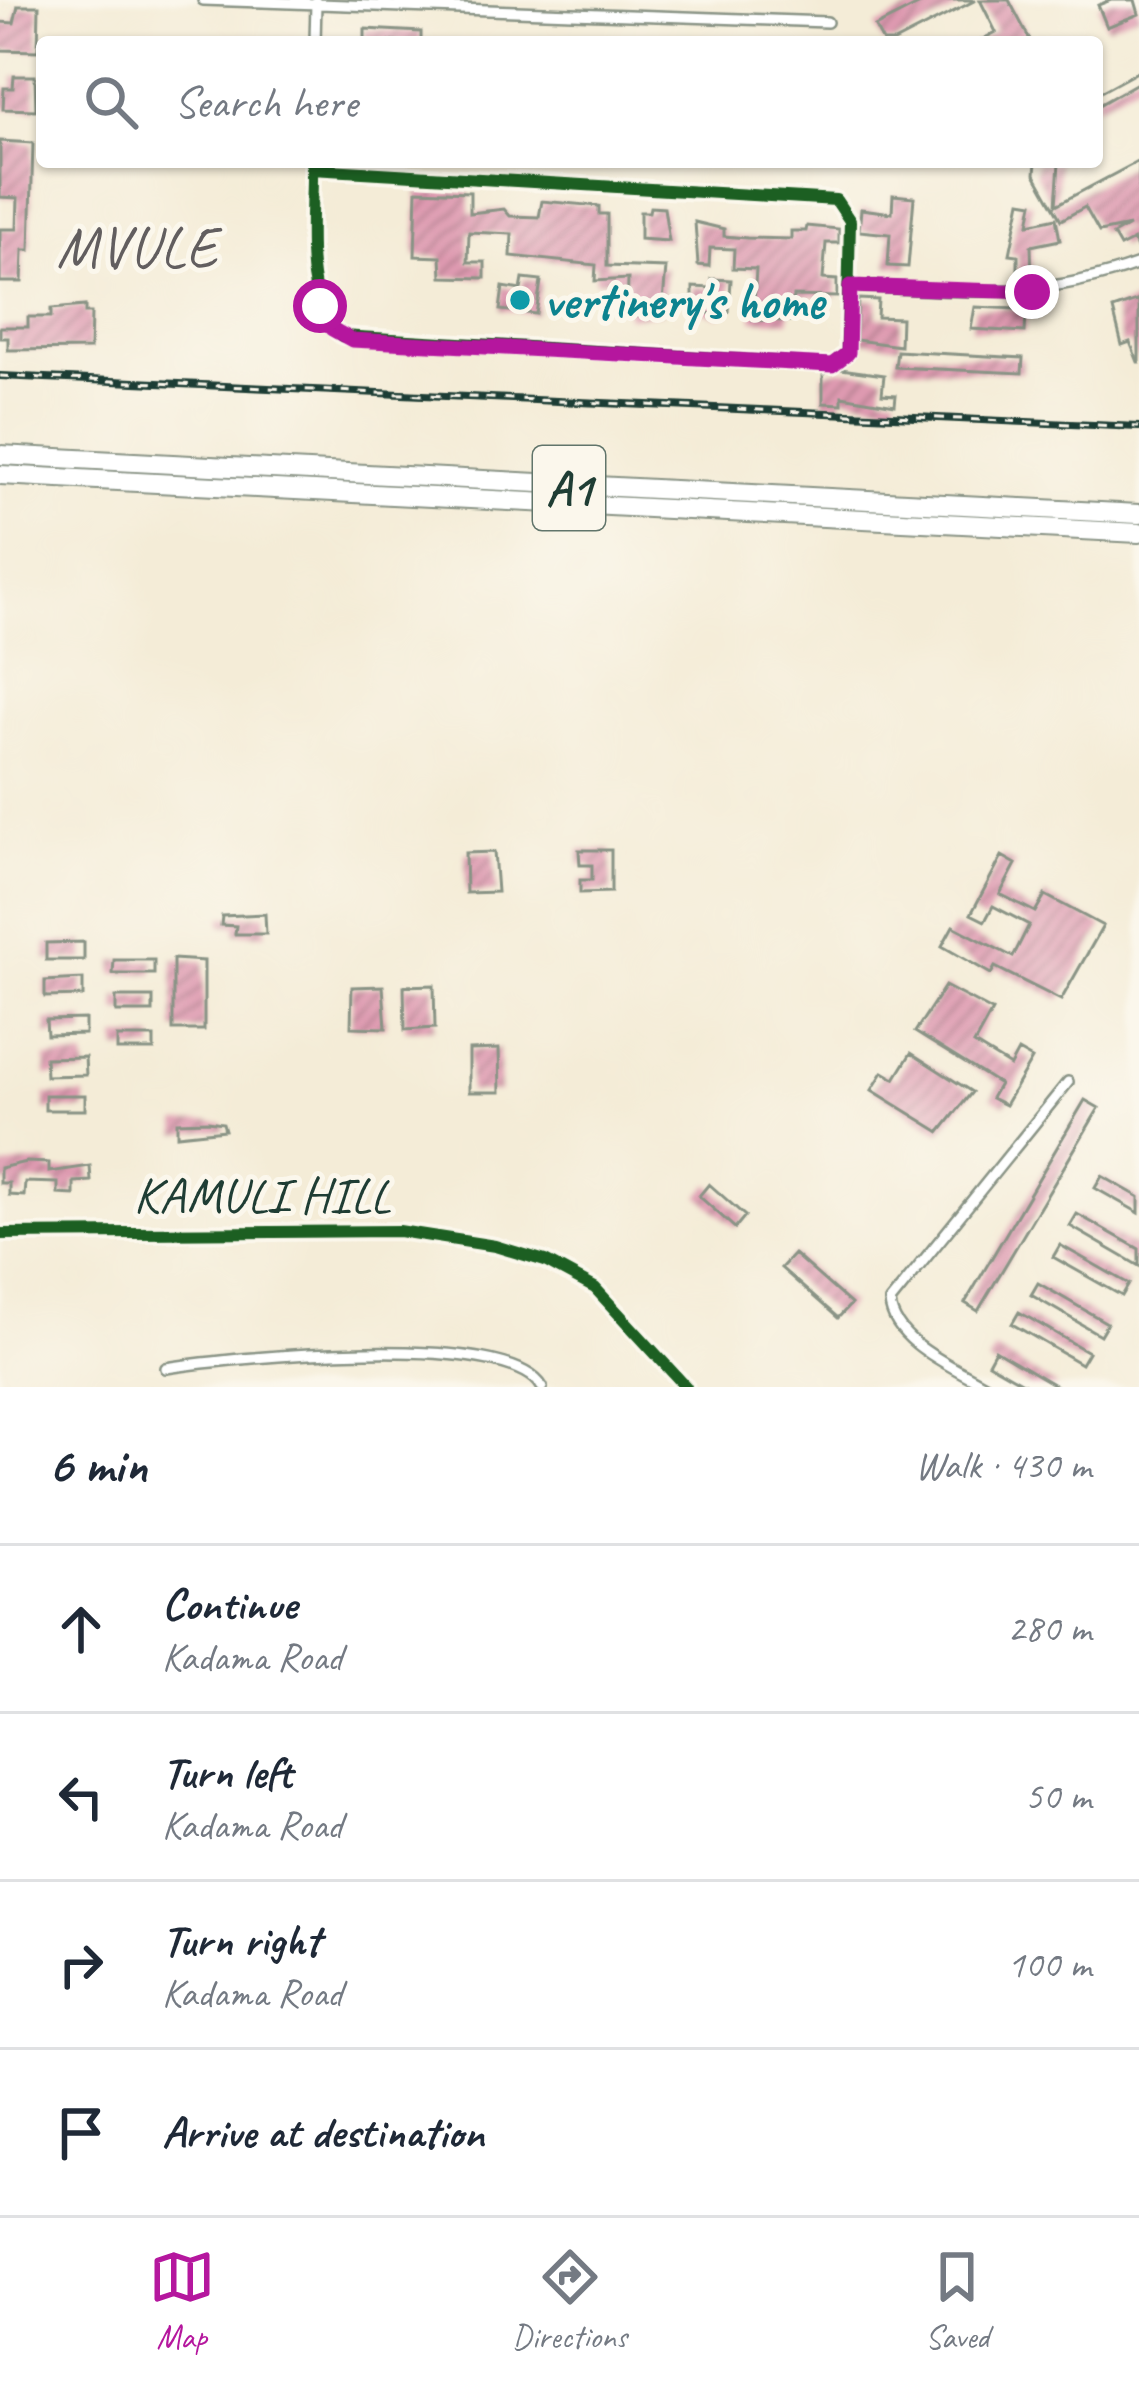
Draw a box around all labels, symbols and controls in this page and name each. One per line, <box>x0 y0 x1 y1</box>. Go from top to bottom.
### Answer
search box <box>36 36 1103 168</box>
icon: search <box>78 69 144 135</box>
text: Search here <box>174 74 357 131</box>
district label: MVULE <box>56 211 223 283</box>
route end <box>1005 265 1059 319</box>
place label: vertinery's home <box>544 269 828 333</box>
route start <box>293 279 347 333</box>
marker: vertinery's home <box>507 287 533 313</box>
road number: A1 <box>533 446 605 530</box>
street label: KAMULI HILL <box>134 1163 392 1227</box>
text: 6 min <box>48 1433 147 1497</box>
text: Walk · 430 m <box>915 1441 1091 1490</box>
text: Continue <box>162 1576 296 1633</box>
icon: ahead <box>48 1596 114 1662</box>
text: 280 m <box>1007 1604 1091 1653</box>
text: Kadama Road <box>162 1633 342 1682</box>
text: Turn left <box>162 1744 292 1801</box>
icon: left <box>48 1764 114 1830</box>
text: 50 m <box>1025 1772 1091 1821</box>
text: Kadama Road <box>162 1801 342 1850</box>
text: Turn right <box>162 1912 320 1969</box>
icon: right <box>48 1932 114 1998</box>
text: 100 m <box>1007 1940 1091 1989</box>
text: Kadama Road <box>162 1969 342 2018</box>
icon: arrive <box>48 2100 114 2166</box>
text: Arrive at destination <box>162 2104 484 2161</box>
tab: Map <box>149 2244 215 2358</box>
tab: Directions <box>512 2244 627 2358</box>
tab: Saved <box>924 2244 990 2358</box>

